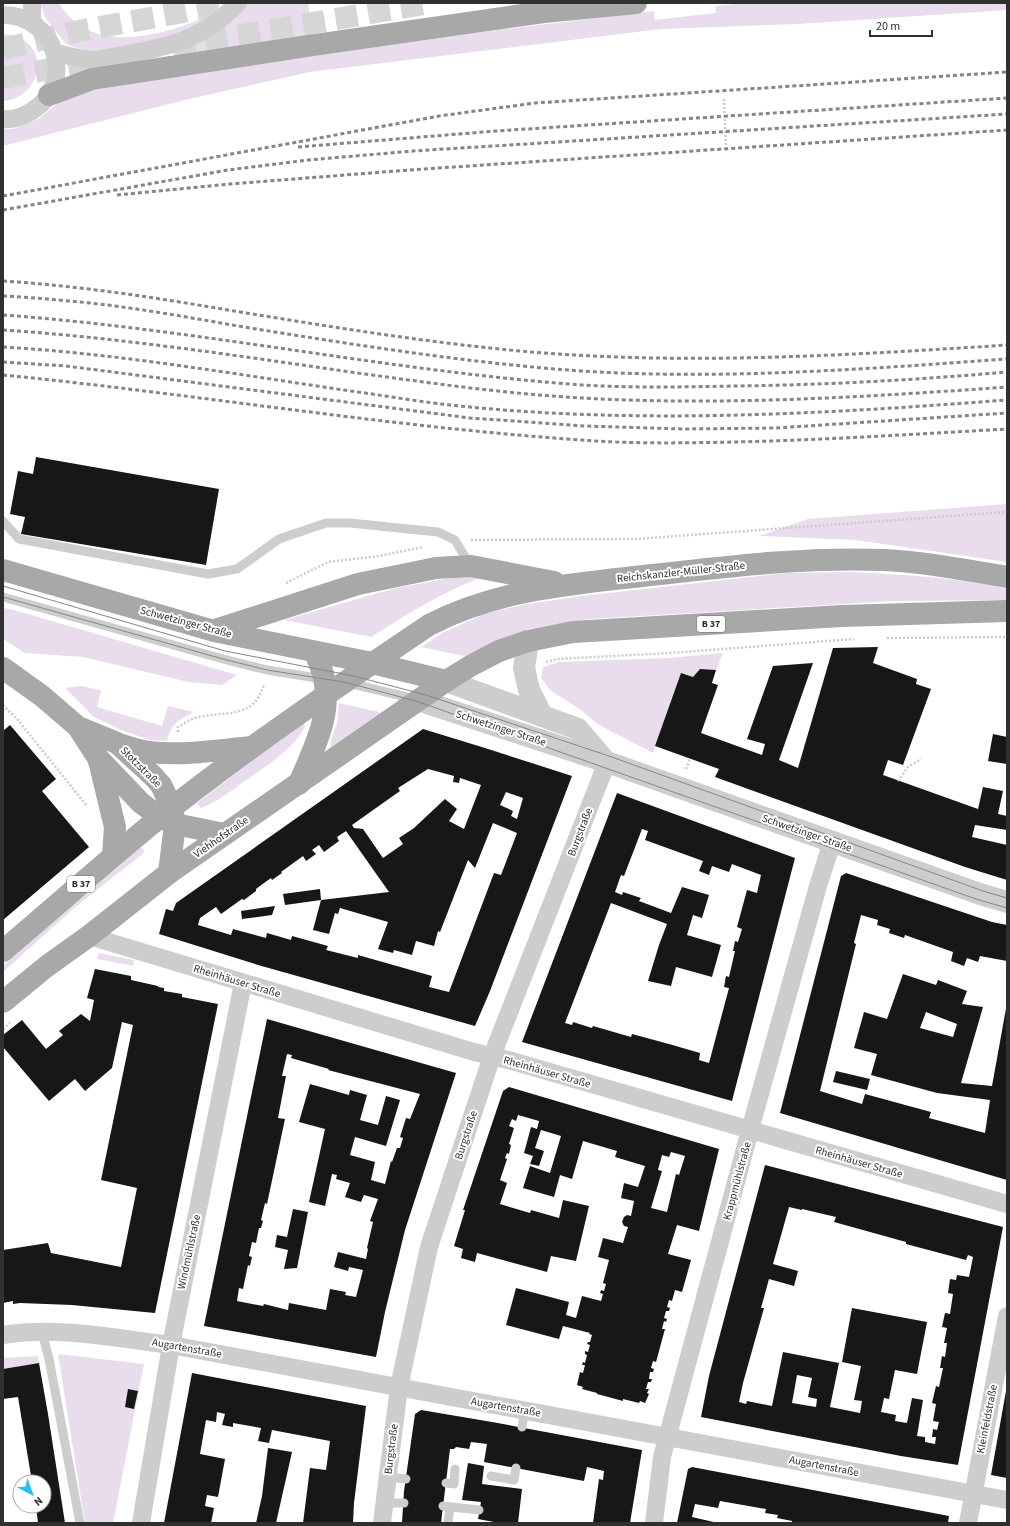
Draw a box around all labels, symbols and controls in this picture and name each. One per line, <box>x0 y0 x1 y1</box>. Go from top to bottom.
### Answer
scale bar <box>870 12 932 38</box>
text: 20 m <box>876 18 900 35</box>
street label: Reichskanzler-Müller-Straße <box>616 558 746 586</box>
street label: Schwetzinger Straße <box>139 603 234 642</box>
road number: B 37 <box>697 616 725 632</box>
street label: Schwetzinger Straße <box>454 706 549 750</box>
street label: Stotzstraße <box>117 743 165 791</box>
street label: Burgstraße <box>564 805 596 858</box>
street label: Schwetzinger Straße <box>760 811 855 856</box>
street label: Viehhofstraße <box>191 812 252 861</box>
road number: B 37 <box>67 876 95 892</box>
street label: Rheinhäuser Straße <box>192 961 283 1002</box>
street label: Rheinhäuser Straße <box>502 1052 593 1092</box>
street label: Burgstraße <box>451 1108 481 1161</box>
street label: Krappmühlstraße <box>719 1140 755 1222</box>
street label: Rheinhäuser Straße <box>814 1142 905 1182</box>
street label: Windmühlstraße <box>174 1213 204 1291</box>
street label: Augartenstraße <box>151 1334 224 1362</box>
street label: Kleinfeldstraße <box>973 1383 1001 1455</box>
street label: Augartenstraße <box>470 1393 543 1421</box>
street label: Burgstraße <box>380 1422 402 1475</box>
street label: Augartenstraße <box>788 1452 861 1480</box>
north arrow <box>12 1474 52 1514</box>
text: N <box>31 1493 46 1509</box>

